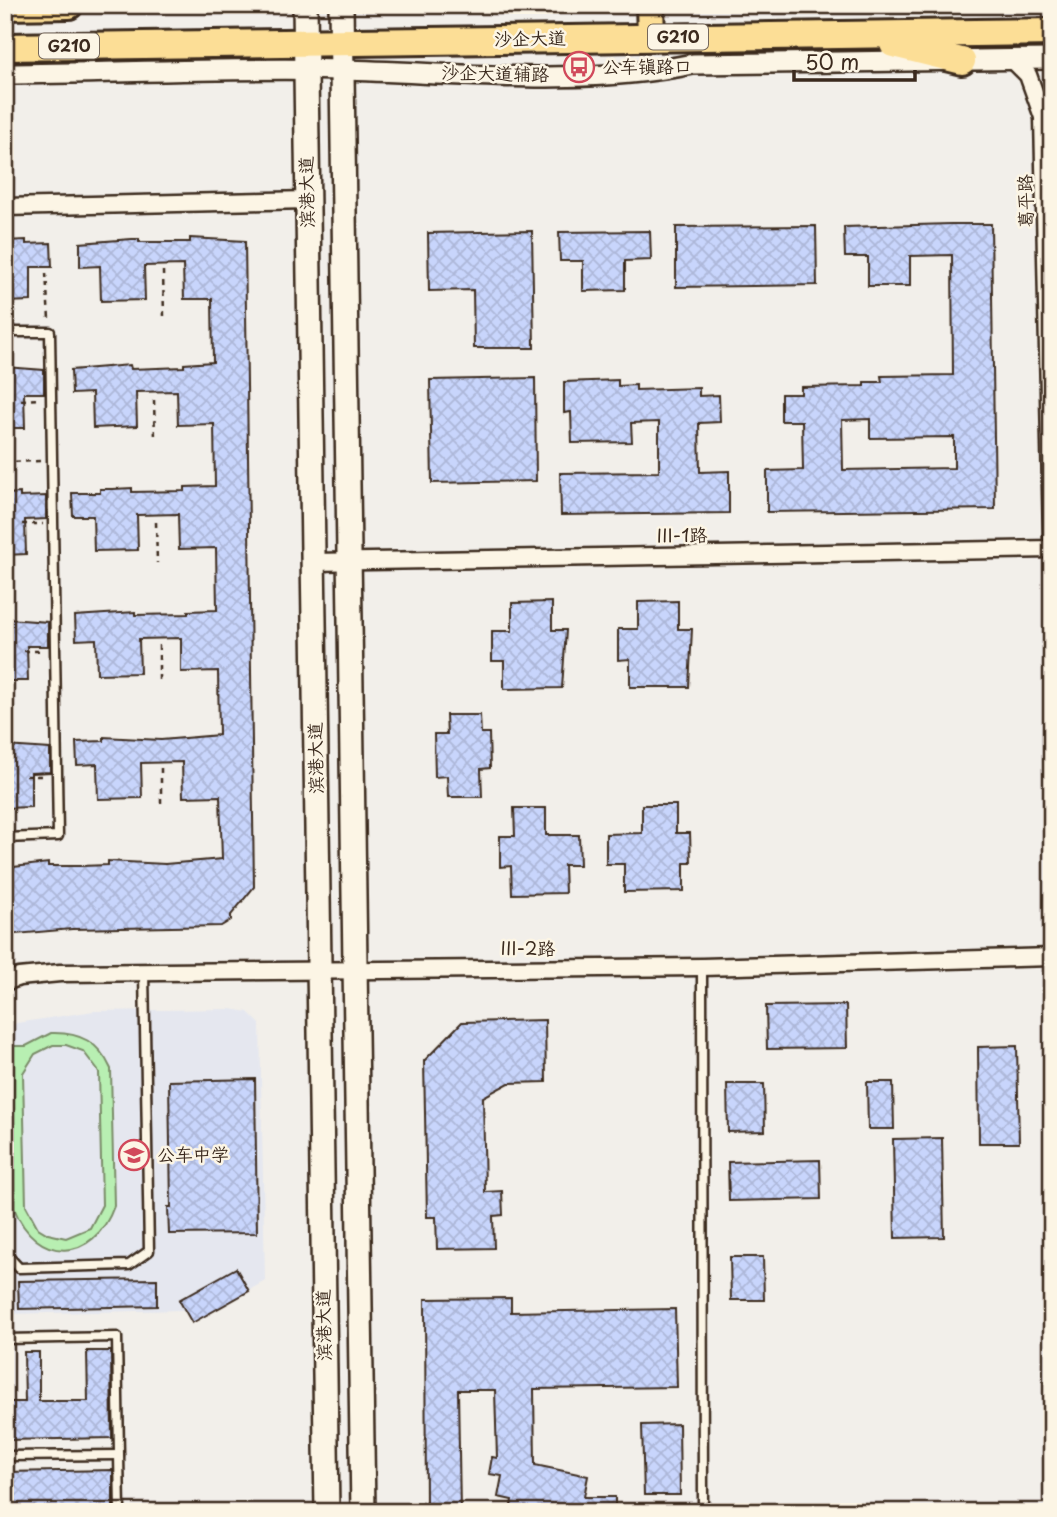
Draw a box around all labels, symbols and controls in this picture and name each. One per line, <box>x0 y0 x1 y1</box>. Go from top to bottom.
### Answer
street label: 沙企大道 <box>494 23 566 52</box>
road number: G210 <box>648 24 708 50</box>
road number: G210 <box>39 34 99 58</box>
scale bar <box>794 38 915 82</box>
text: 50 m <box>805 45 859 77</box>
bus stop icon: 公车镇路口 <box>562 50 596 84</box>
place label: 公车镇路口 <box>602 52 692 79</box>
street label: 沙企大道辅路 <box>441 58 549 87</box>
street label: 滨港大道 <box>291 156 320 228</box>
street label: 葛平路 <box>1011 174 1038 228</box>
street label: III-1路 <box>656 521 708 548</box>
street label: 滨港大道 <box>300 722 329 794</box>
street label: III-2路 <box>500 934 556 961</box>
school or university icon: 公车中学 <box>117 1138 151 1172</box>
place label: 公车中学 <box>157 1140 229 1167</box>
street label: 滨港大道 <box>308 1289 337 1361</box>

